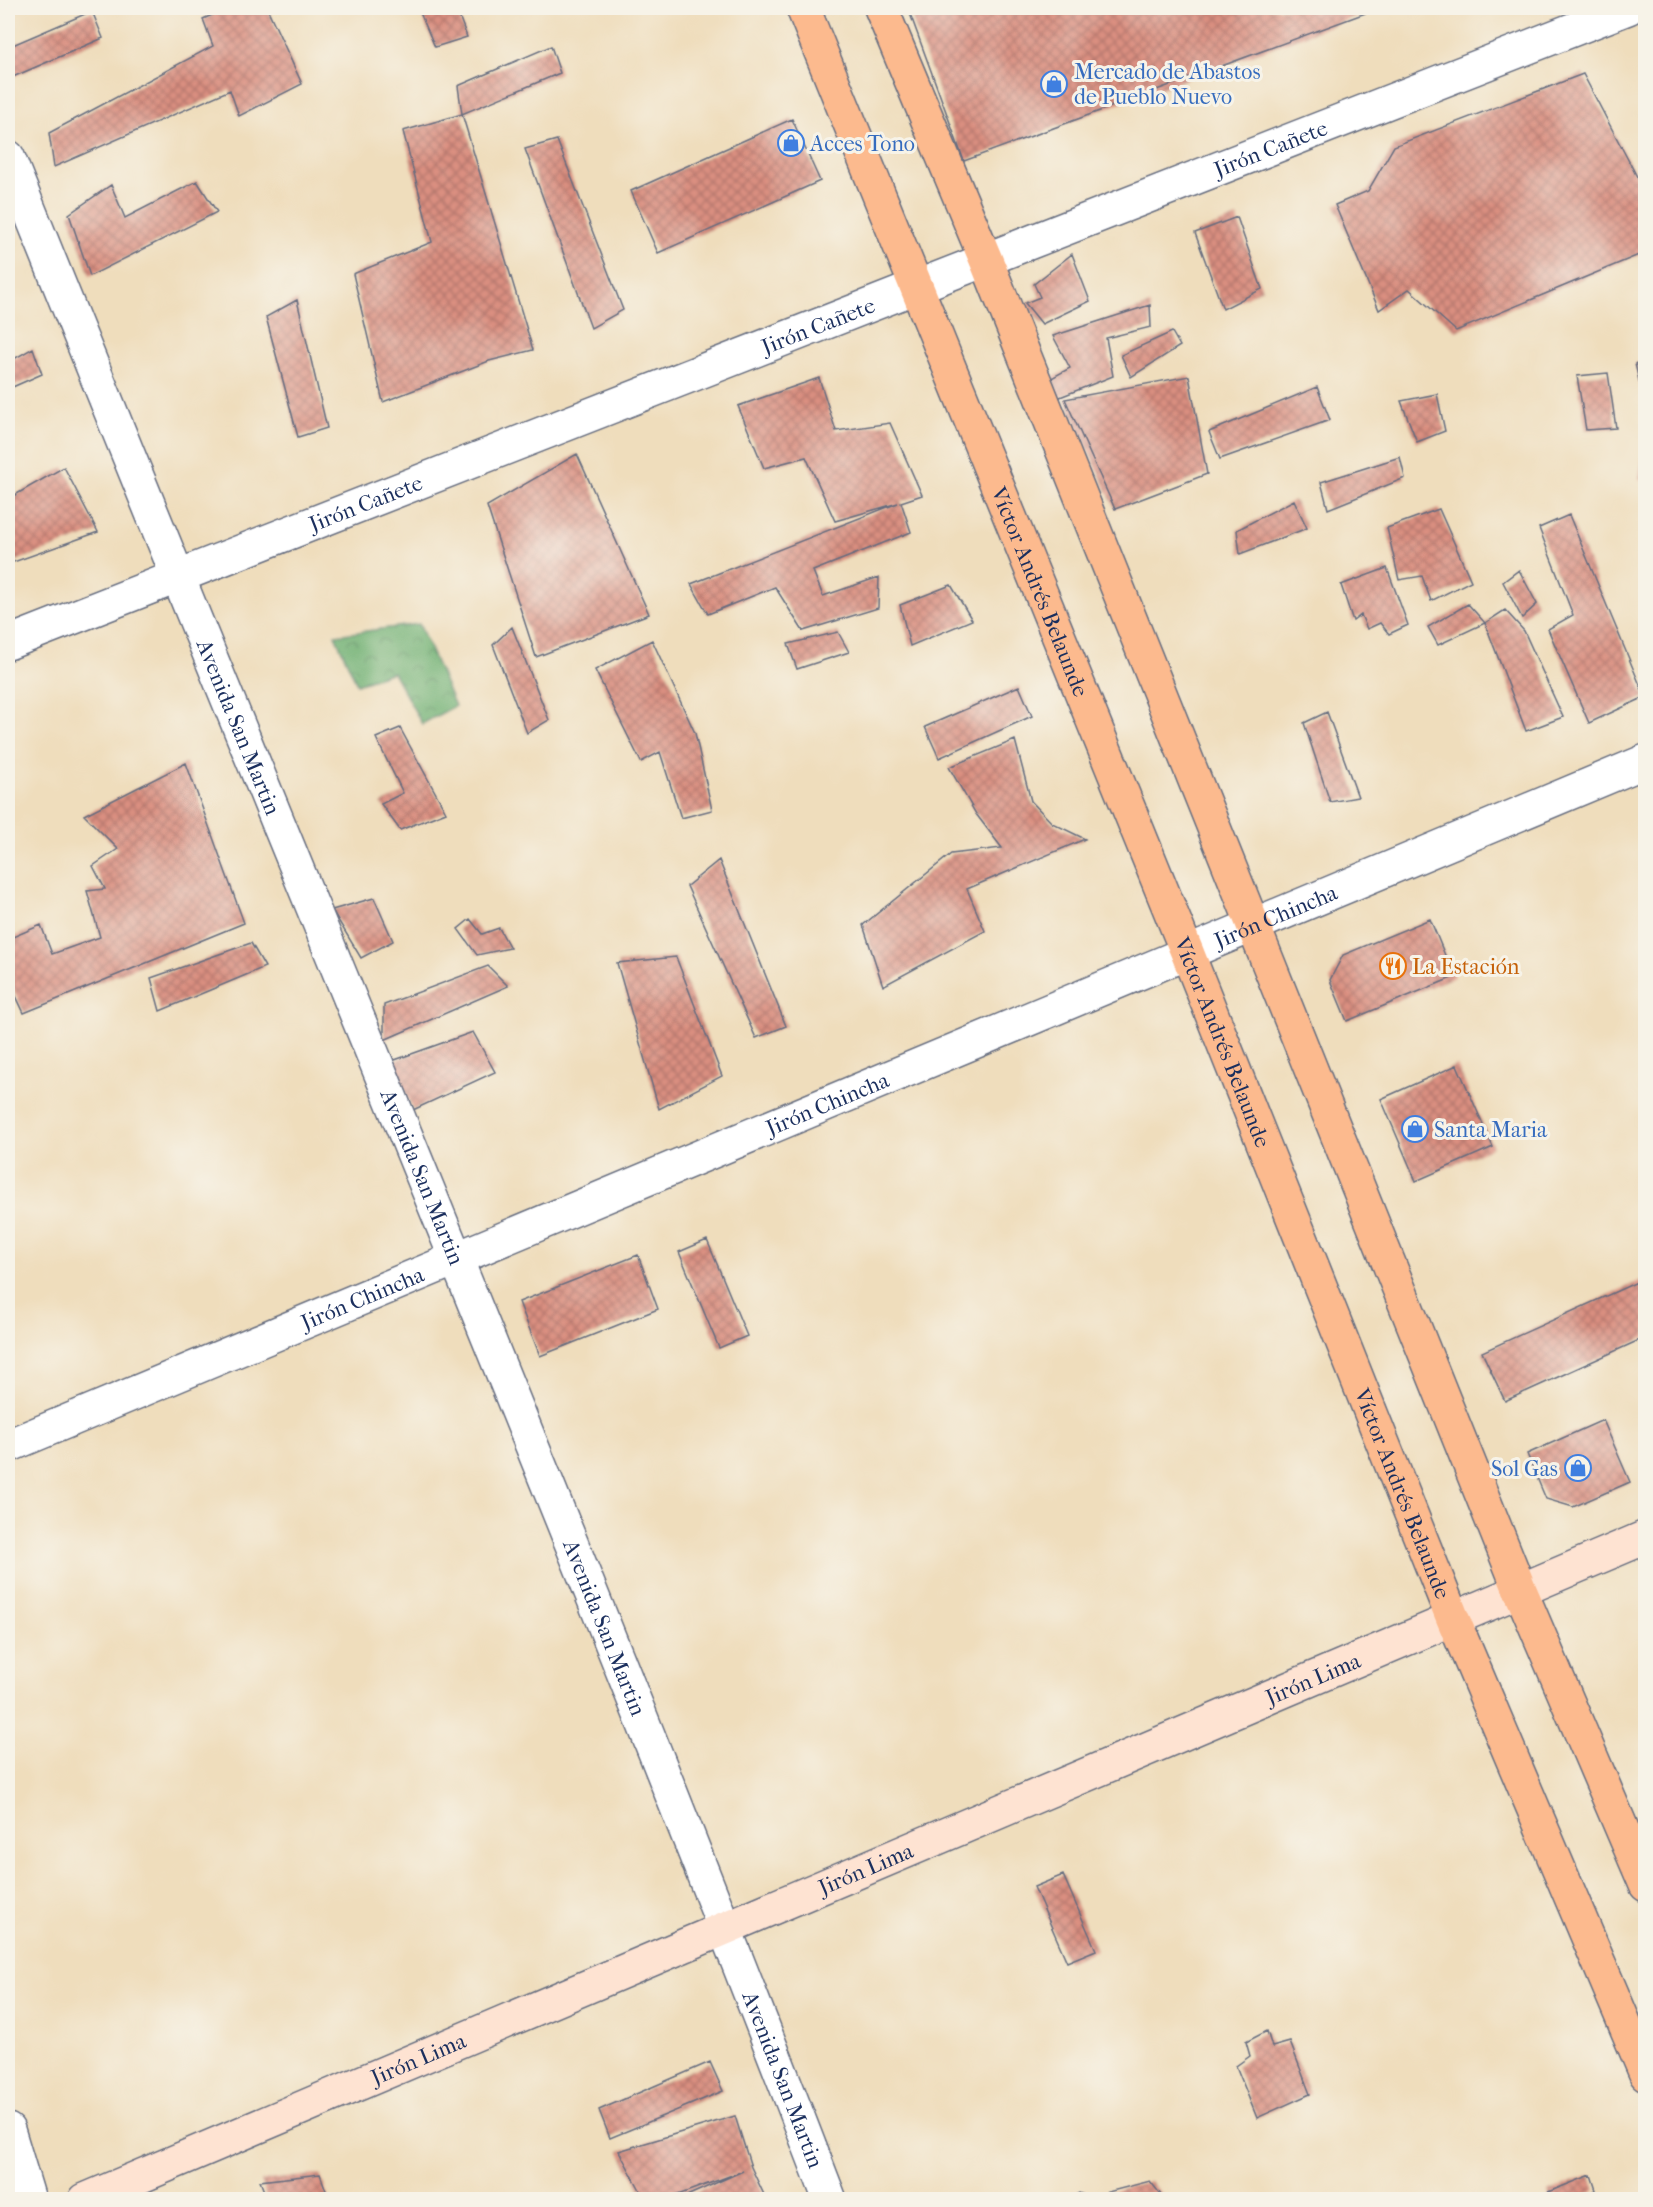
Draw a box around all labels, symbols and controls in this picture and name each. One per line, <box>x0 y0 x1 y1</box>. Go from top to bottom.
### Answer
place label: Mercado de Abastos de Pueblo Nuevo <box>1074 59 1261 110</box>
shop icon: Mercado de Abastos de Pueblo Nuevo <box>1039 69 1069 99</box>
street label: Jirón Cañete <box>1209 115 1331 184</box>
shop icon: Acces Tono <box>776 128 806 158</box>
place label: Acces Tono <box>809 131 915 157</box>
street label: Jirón Cañete <box>756 292 879 361</box>
street label: Jirón Cañete <box>304 470 426 538</box>
street label: Víctor Andrés Belaunde <box>985 482 1094 701</box>
street label: Avenida San Martin <box>190 635 286 819</box>
street label: Jirón Chincha <box>1209 879 1342 955</box>
street label: Víctor Andrés Belaunde <box>1168 933 1276 1151</box>
restaurant icon: La Estación <box>1378 951 1408 981</box>
place label: La Estación <box>1412 954 1520 980</box>
street label: Jirón Chincha <box>760 1067 894 1142</box>
street label: Avenida San Martin <box>374 1085 469 1269</box>
shop icon: Santa Maria <box>1400 1114 1430 1144</box>
place label: Santa Maria <box>1434 1117 1548 1143</box>
street label: Jirón Chincha <box>295 1261 429 1337</box>
street label: Víctor Andrés Belaunde <box>1348 1384 1456 1603</box>
shop icon: Sol Gas <box>1563 1453 1593 1483</box>
place label: Sol Gas <box>1491 1456 1558 1482</box>
street label: Avenida San Martin <box>557 1535 651 1720</box>
street label: Jirón Lima <box>1260 1648 1365 1712</box>
street label: Jirón Lima <box>813 1837 918 1902</box>
street label: Avenida San Martin <box>736 1987 829 2172</box>
street label: Jirón Lima <box>365 2027 471 2092</box>

